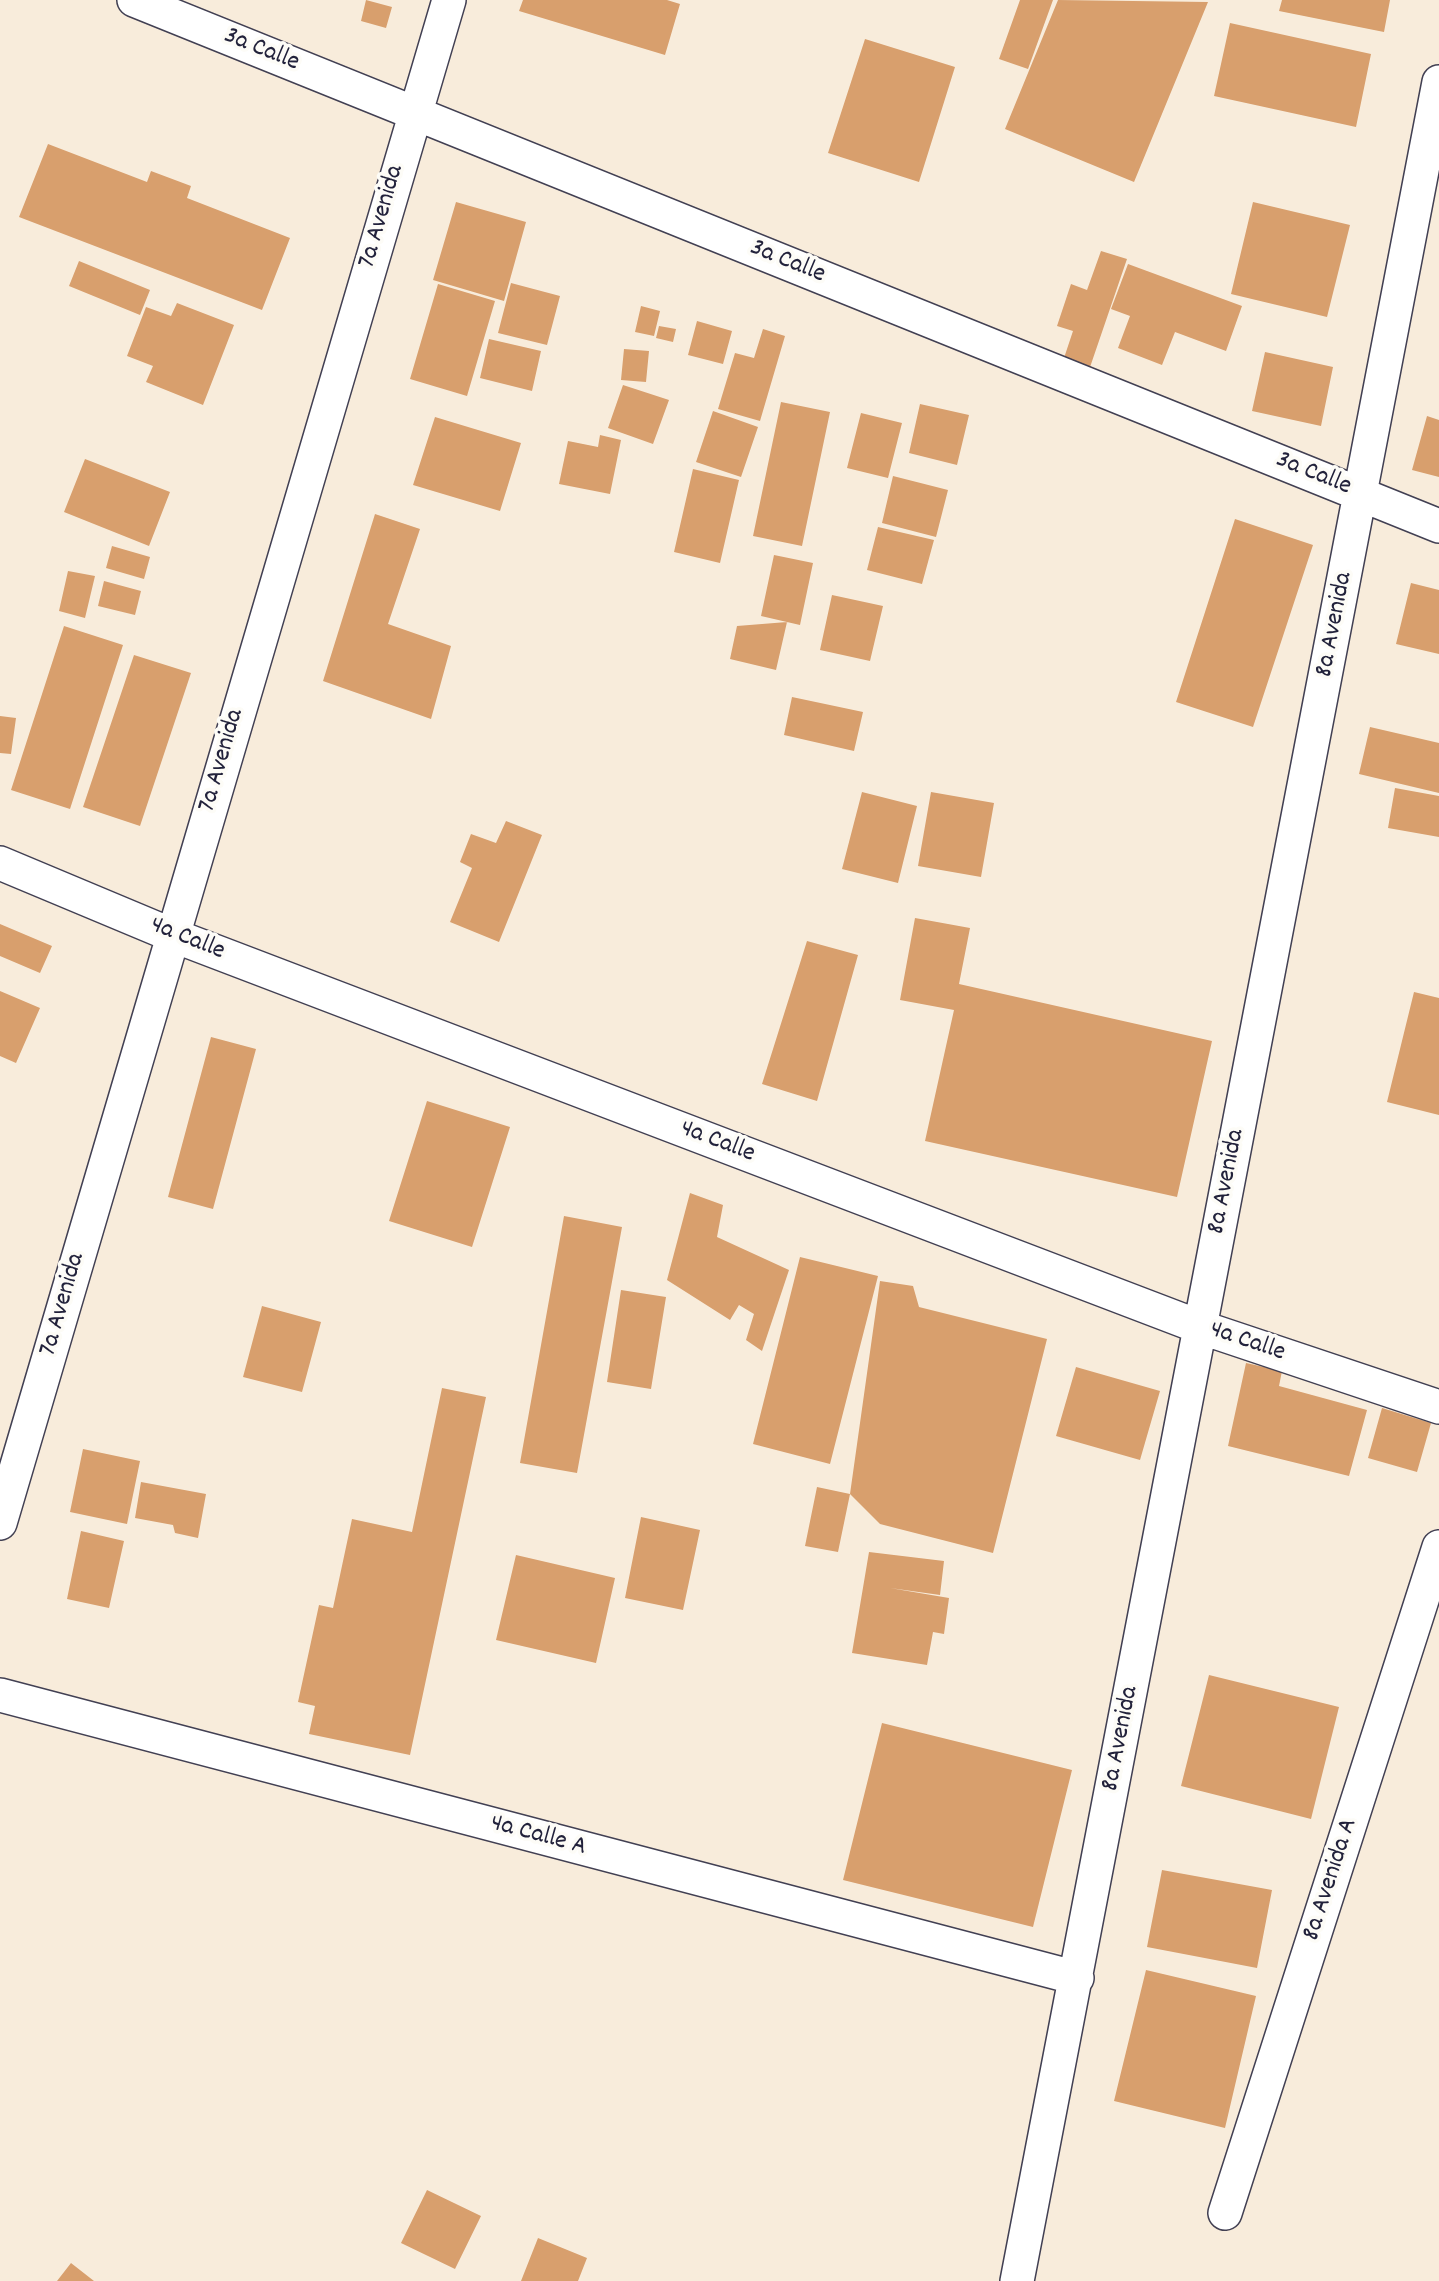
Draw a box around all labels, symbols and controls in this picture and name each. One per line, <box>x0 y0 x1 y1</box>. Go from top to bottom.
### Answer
street label: 3a Calle <box>219 22 303 80</box>
street label: 7a Avenida <box>353 162 413 272</box>
street label: 3a Calle <box>745 234 829 292</box>
street label: 3a Calle <box>1271 446 1355 504</box>
street label: 8a Avenida <box>1311 570 1361 680</box>
street label: 7a Avenida <box>193 706 253 816</box>
street label: 4a Calle <box>145 911 229 969</box>
street label: 4a Calle <box>675 1114 759 1172</box>
street label: 8a Avenida <box>1203 1127 1253 1237</box>
street label: 7a Avenida <box>34 1250 94 1360</box>
street label: 4a Calle <box>1205 1316 1289 1370</box>
street label: 8a Avenida <box>1097 1684 1147 1794</box>
street label: 4a Calle A <box>487 1809 589 1865</box>
street label: 8a Avenida A <box>1298 1815 1366 1945</box>

